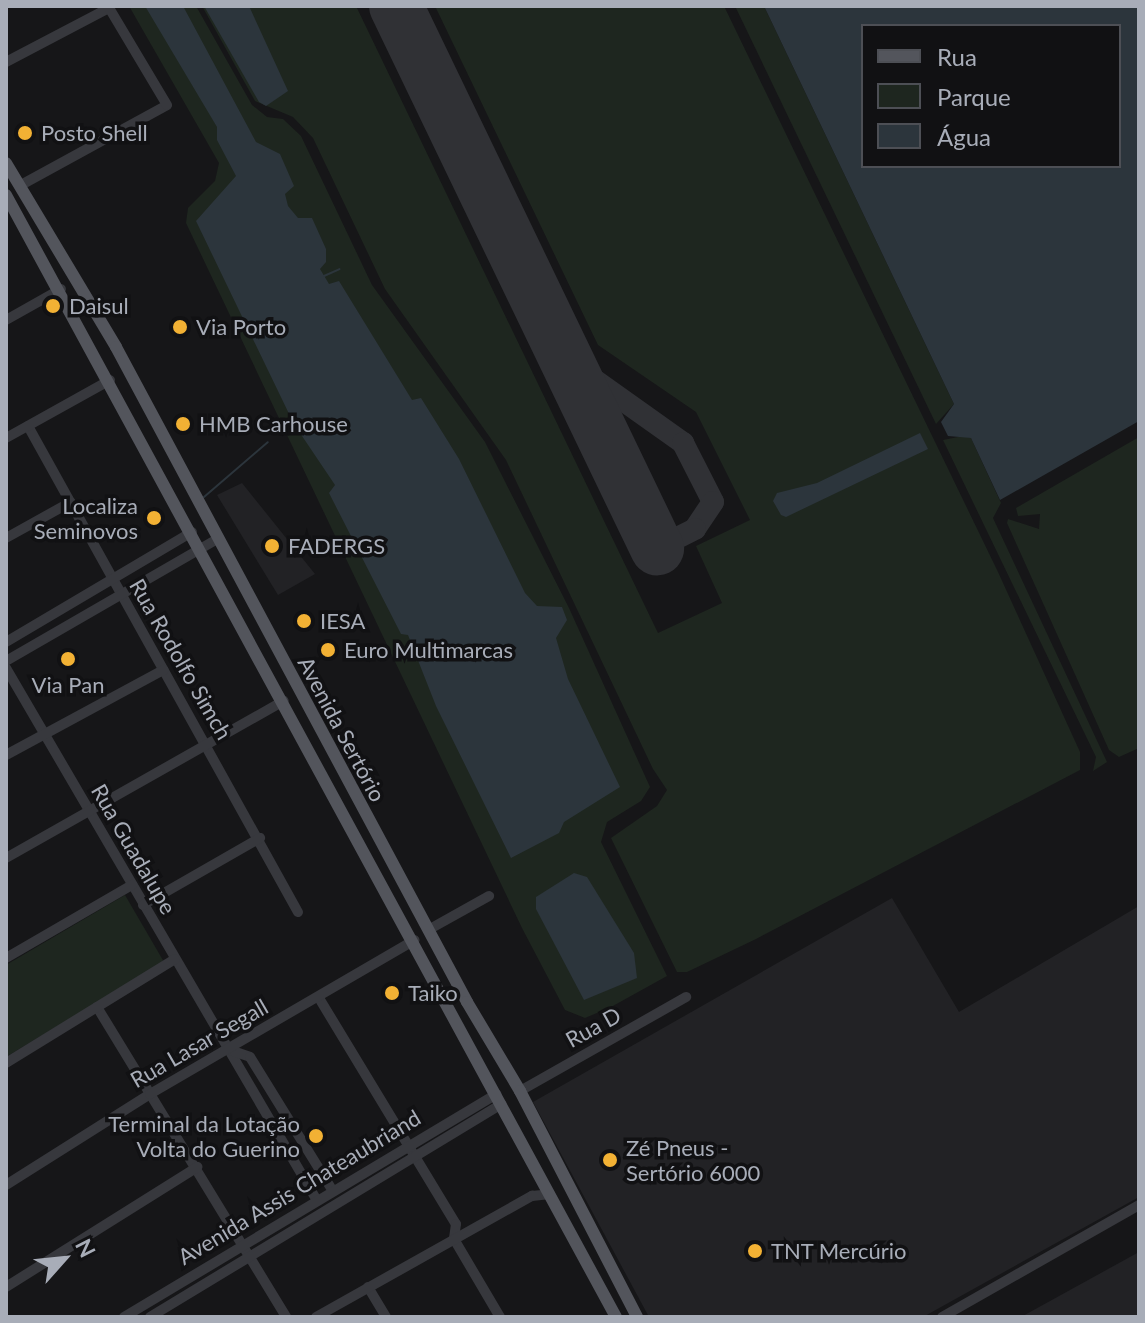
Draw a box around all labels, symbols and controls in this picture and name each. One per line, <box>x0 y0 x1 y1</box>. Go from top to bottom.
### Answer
legend <box>861 24 1121 168</box>
text: Rua <box>937 42 977 71</box>
text: Parque <box>937 82 1011 111</box>
place label: Posto Shell <box>41 120 148 146</box>
text: Água <box>937 122 991 151</box>
marker: Posto Shell <box>16 124 34 142</box>
place label: Daisul <box>69 293 129 319</box>
marker: Daisul <box>44 297 62 315</box>
place label: Via Porto <box>196 314 286 340</box>
marker: Via Porto <box>171 318 189 336</box>
place label: HMB Carhouse <box>199 411 348 437</box>
marker: HMB Carhouse <box>174 415 192 433</box>
place label: Localiza Seminovos <box>34 492 138 544</box>
marker: Localiza Seminovos <box>145 509 163 527</box>
place label: FADERGS <box>288 533 385 559</box>
marker: FADERGS <box>263 537 281 555</box>
street label: Rua Rodolfo Simch <box>124 574 238 744</box>
place label: IESA <box>320 608 365 634</box>
marker: IESA <box>295 612 313 630</box>
place label: Euro Multimarcas <box>344 637 513 663</box>
marker: Euro Multimarcas <box>319 641 337 659</box>
marker: Via Pan <box>59 650 77 668</box>
street label: Avenida Sertório <box>293 652 391 806</box>
place label: Via Pan <box>32 672 104 698</box>
street label: Rua Guadalupe <box>86 779 182 919</box>
place label: Taiko <box>408 980 458 1006</box>
marker: Taiko <box>383 984 401 1002</box>
street label: Rua Lasar Segall <box>125 993 273 1093</box>
street label: Rua D <box>561 1001 625 1053</box>
street label: Avenida Assis Chateaubriand <box>173 1104 425 1270</box>
place label: Terminal da Lotação Volta do Guerino <box>108 1110 300 1162</box>
marker: Terminal da Lotação Volta do Guerino <box>307 1127 325 1145</box>
place label: Zé Pneus - Sertório 6000 <box>626 1134 760 1186</box>
marker: Zé Pneus - Sertório 6000 <box>601 1151 619 1169</box>
north arrow <box>24 1219 104 1299</box>
text: N <box>70 1234 102 1262</box>
place label: TNT Mercúrio <box>771 1238 907 1264</box>
marker: TNT Mercúrio <box>746 1242 764 1260</box>

